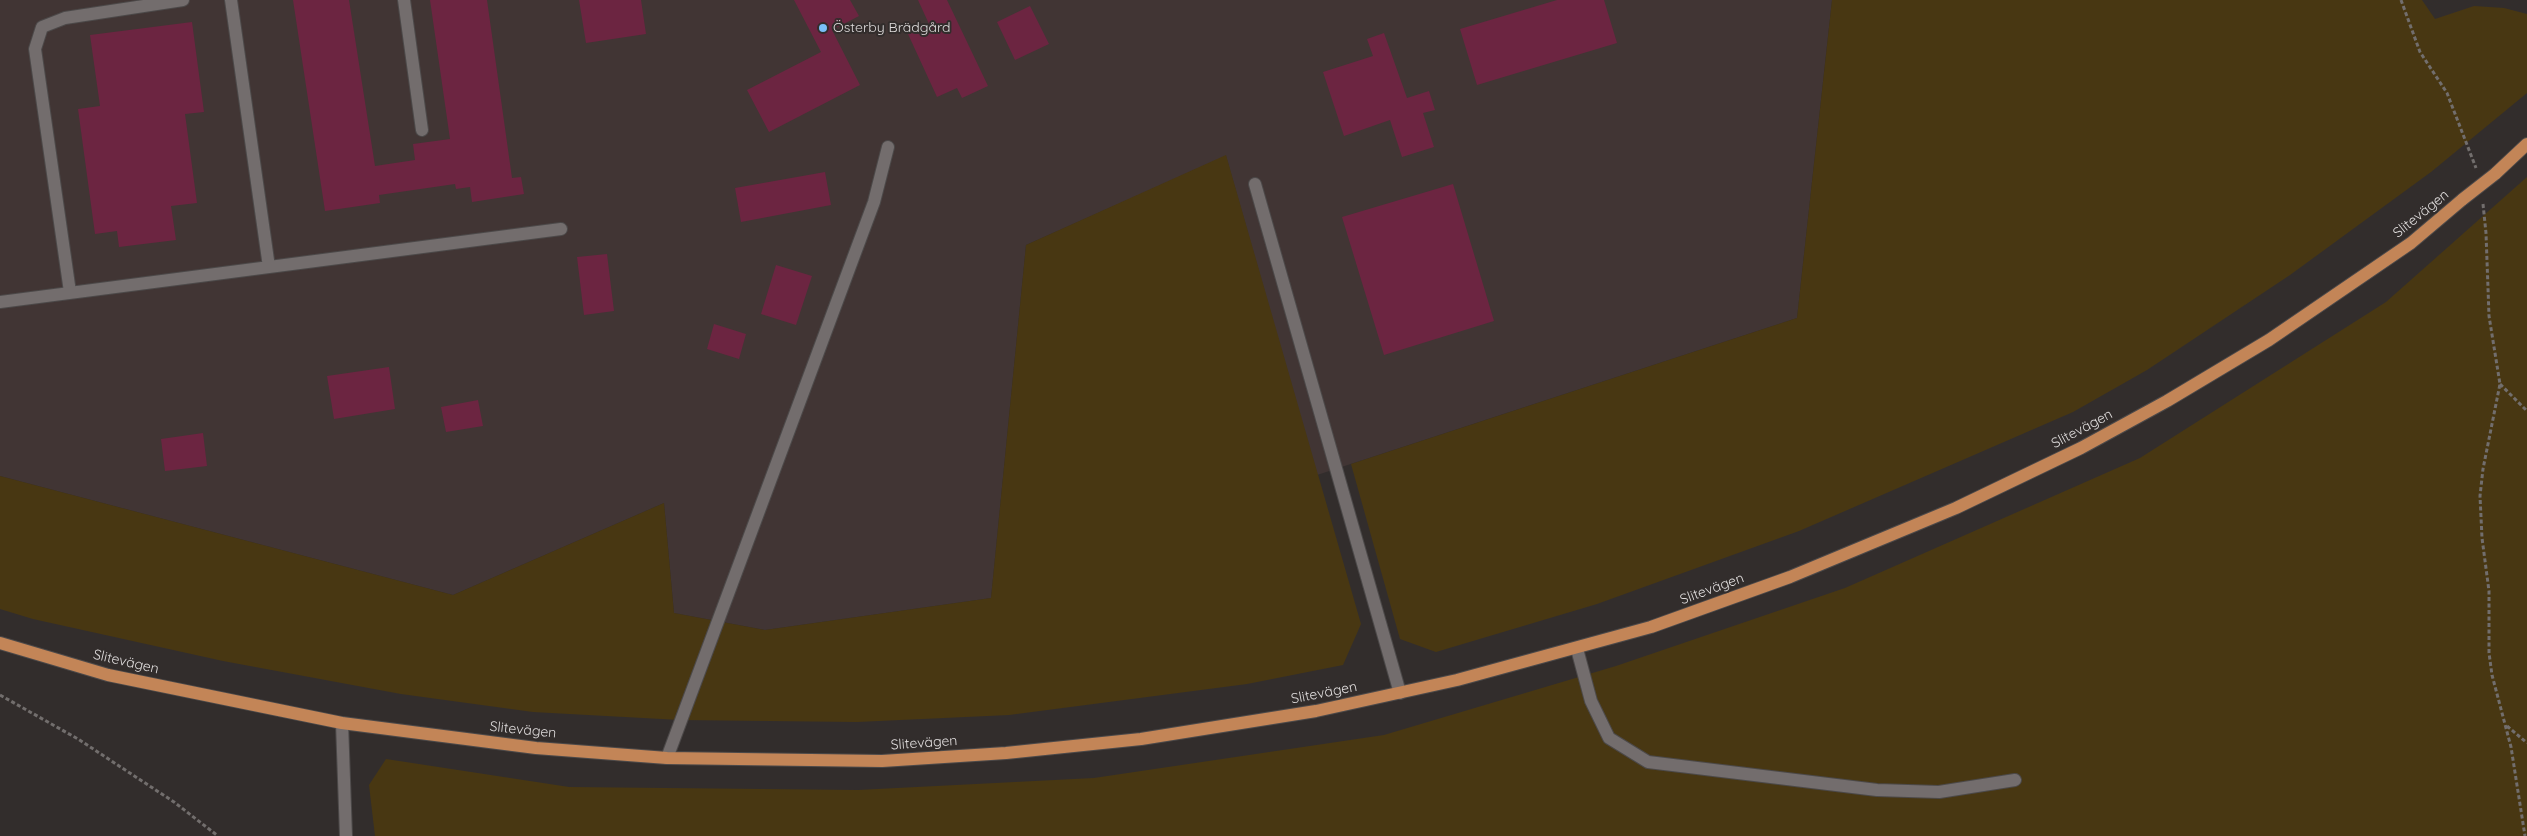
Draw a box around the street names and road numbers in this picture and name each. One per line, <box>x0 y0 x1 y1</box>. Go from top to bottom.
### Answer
street label: Slitevägen <box>2390 186 2452 242</box>
street label: Slitevägen <box>2049 406 2115 452</box>
street label: Slitevägen <box>1678 570 1746 608</box>
street label: Slitevägen <box>92 646 160 678</box>
street label: Slitevägen <box>1290 678 1358 708</box>
street label: Slitevägen <box>489 718 557 742</box>
street label: Slitevägen <box>890 732 958 754</box>

